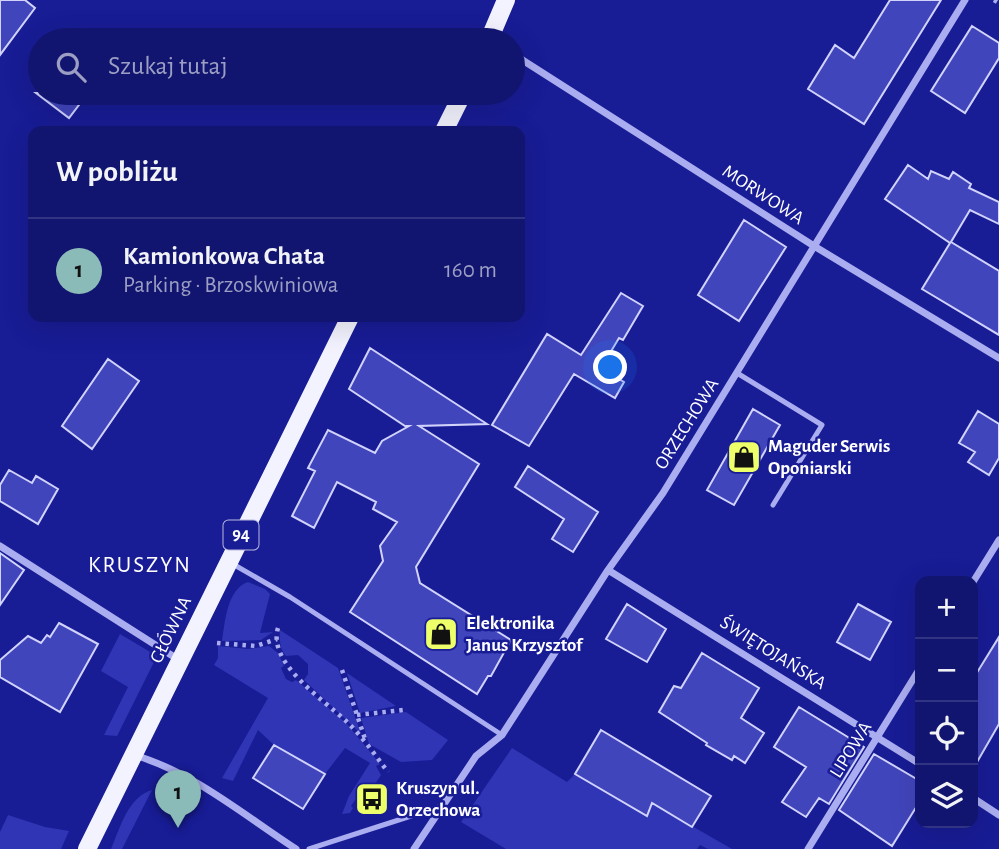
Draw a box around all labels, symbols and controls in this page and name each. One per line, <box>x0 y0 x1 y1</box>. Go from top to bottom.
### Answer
search box <box>28 28 525 105</box>
icon: search <box>52 48 90 86</box>
text: Szukaj tutaj <box>108 53 228 79</box>
text: W pobliżu <box>56 157 178 187</box>
street label: MORWOWA <box>719 162 807 228</box>
text: Kamionkowa Chata <box>123 243 325 269</box>
text: 1 <box>75 259 83 282</box>
text: 160 m <box>444 259 497 282</box>
text: Parking · Brzoskwiniowa <box>123 274 338 297</box>
your location <box>593 350 627 384</box>
street label: ORZECHOWA <box>652 375 722 473</box>
place label: Maguder Serwis Oponiarski <box>768 437 890 478</box>
shop icon: Maguder Serwis Oponiarski <box>725 438 763 476</box>
road number: 94 <box>224 520 258 550</box>
district label: KRUSZYN <box>88 554 192 577</box>
map controls <box>915 576 978 828</box>
button: + <box>915 576 978 639</box>
street label: GŁÓWNA <box>145 593 195 666</box>
street label: ŚWIĘTOJAŃSKA <box>717 611 830 693</box>
place label: Elektronika Janus Krzysztof <box>466 614 584 655</box>
shop icon: Elektronika Janus Krzysztof <box>422 615 460 653</box>
button: − <box>915 639 978 702</box>
button: locate <box>915 702 978 765</box>
street label: LIPOWA <box>826 719 876 781</box>
button: layers <box>915 765 978 828</box>
pin: 1 <box>155 770 201 828</box>
place label: Kruszyn ul. Orzechowa <box>396 779 480 820</box>
bus stop icon: Kruszyn ul. Orzechowa <box>353 780 391 818</box>

